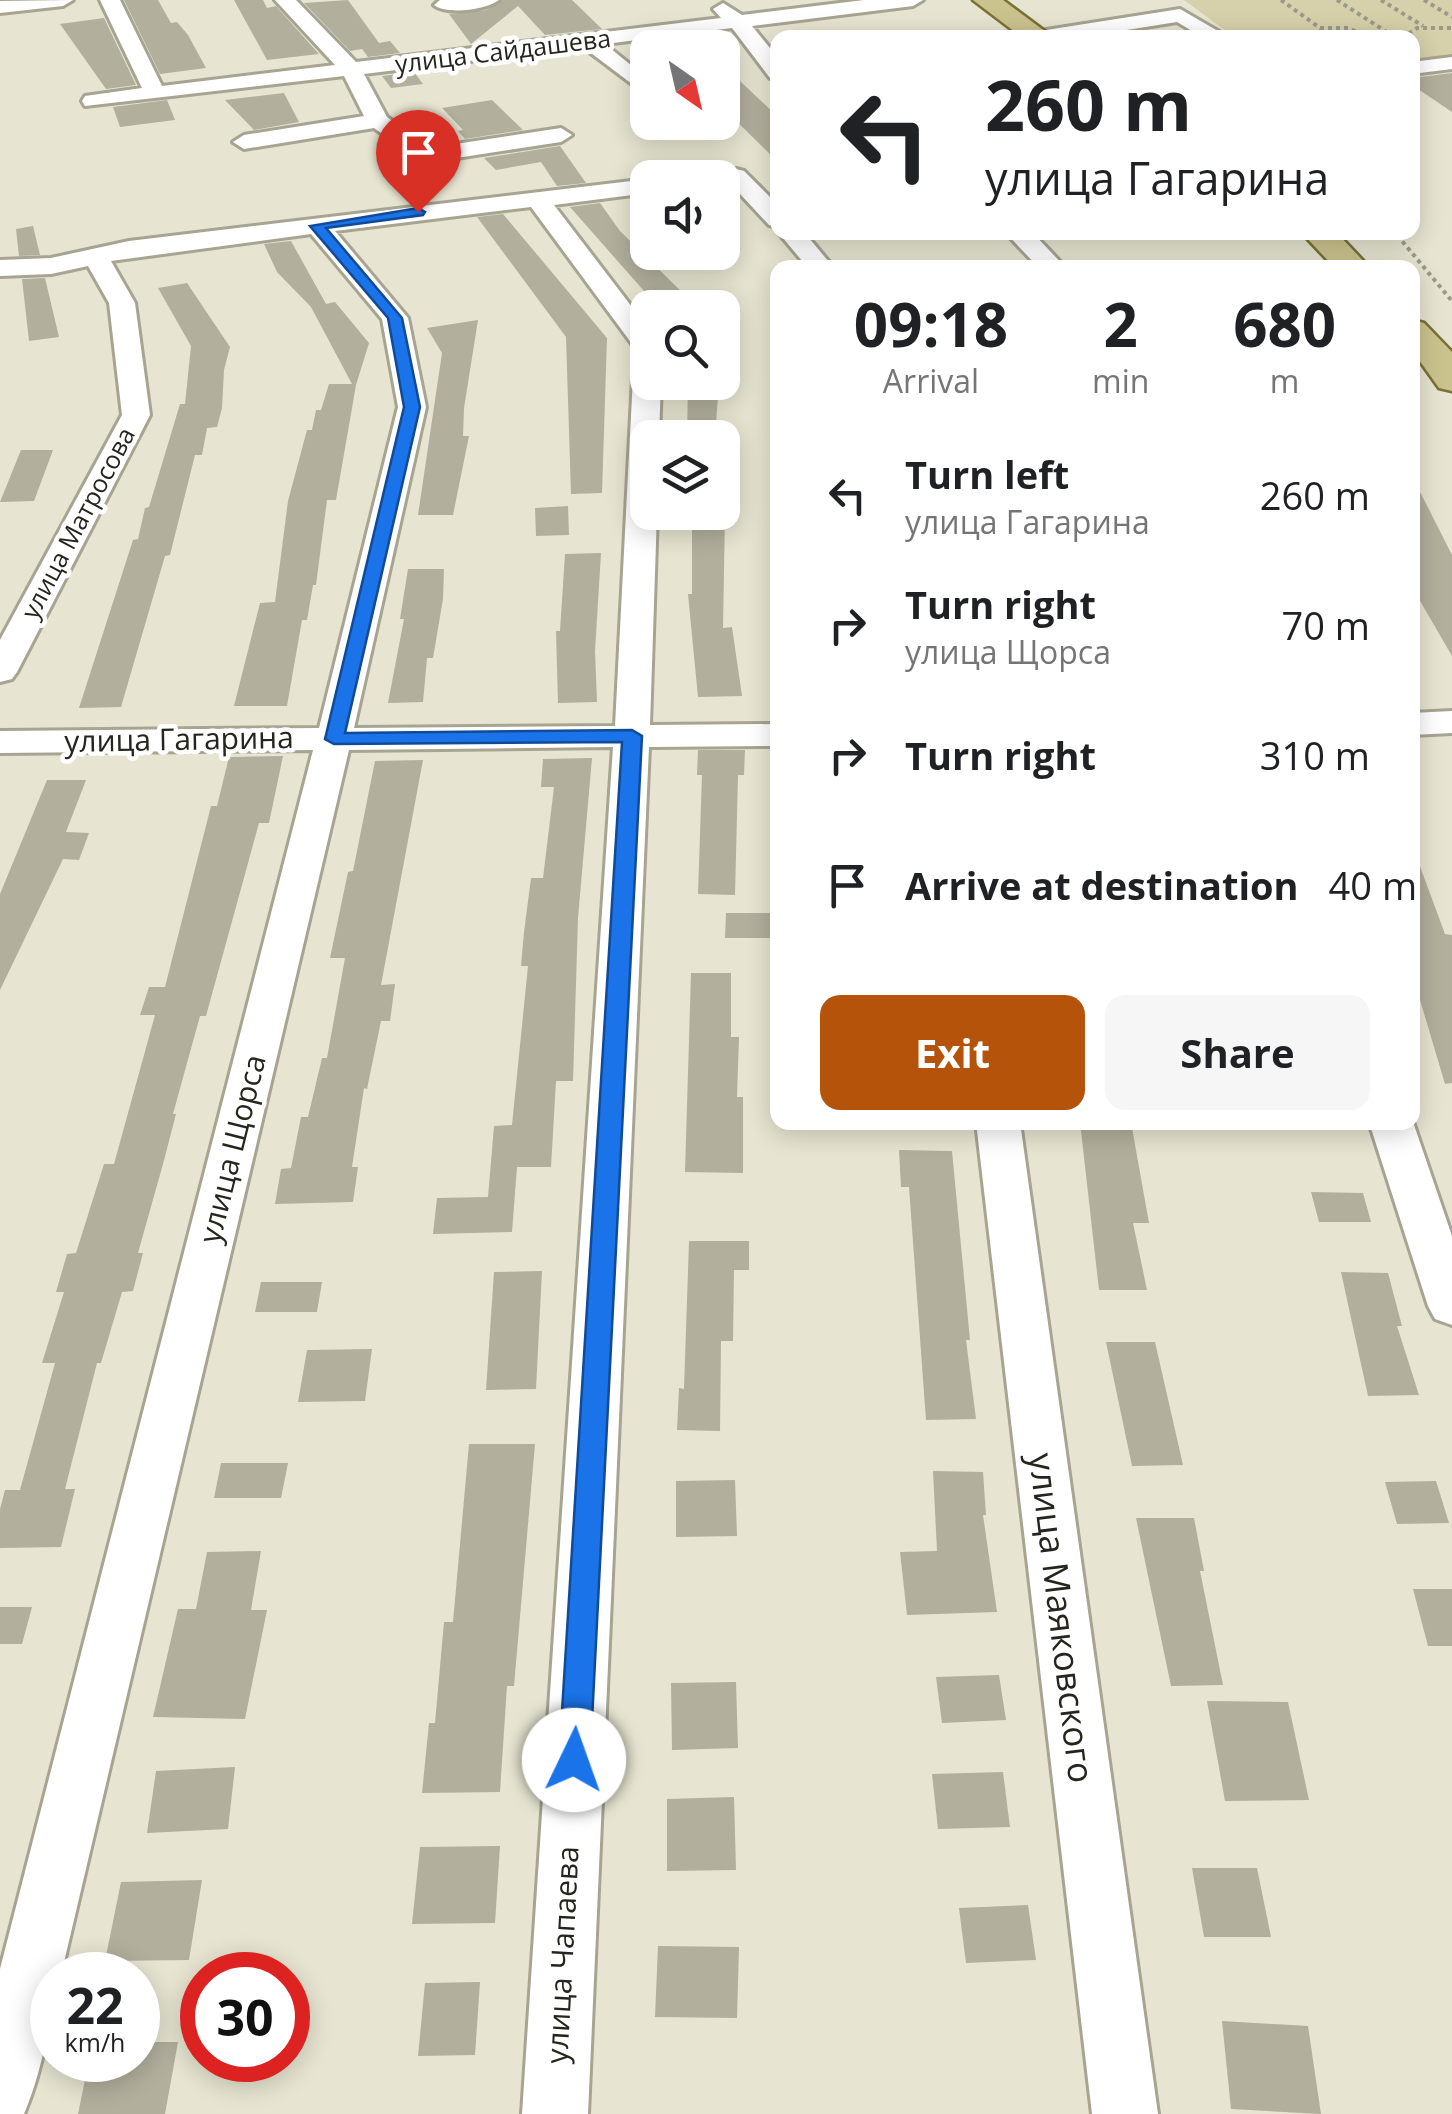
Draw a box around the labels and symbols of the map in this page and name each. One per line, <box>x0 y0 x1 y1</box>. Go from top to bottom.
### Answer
street label: улица Сайдашева <box>393 20 613 80</box>
north arrow <box>630 30 740 140</box>
pin <box>376 110 461 213</box>
street label: улица Матросова <box>12 421 142 624</box>
street label: улица Гагарина <box>64 716 294 761</box>
street label: улица Щорса <box>188 1050 275 1247</box>
street label: улица Маяковского <box>1019 1450 1106 1785</box>
position arrow <box>522 1708 626 1812</box>
street label: улица Чапаева <box>535 1845 588 2065</box>
speed limit sign: 30 <box>180 1952 310 2082</box>

